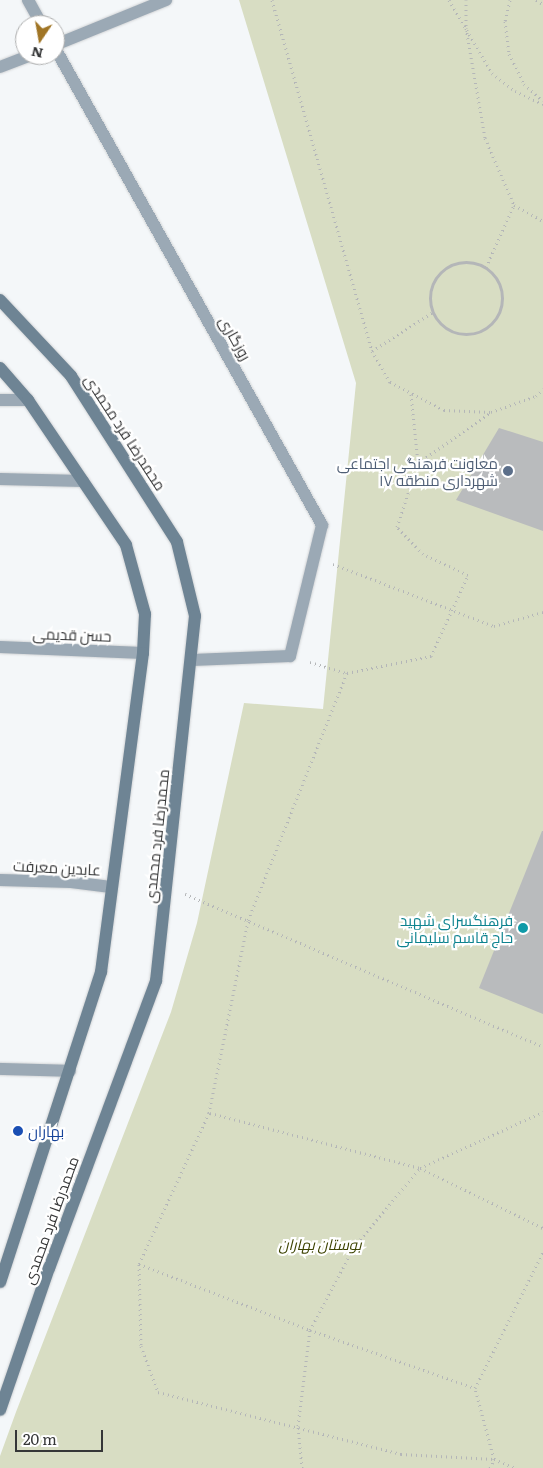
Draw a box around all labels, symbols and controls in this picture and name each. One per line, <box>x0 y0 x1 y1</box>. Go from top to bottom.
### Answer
north arrow <box>15 15 65 65</box>
text: N <box>29 43 45 65</box>
street label: روزگاری <box>216 313 256 363</box>
street label: محمدرضا فرد محمدی <box>82 371 170 493</box>
place label: معاونت فرهنگی اجتماعی شهرداری منطقه ۱۷ <box>337 453 498 488</box>
marker: معاونت فرهنگی اجتماعی شهرداری منطقه ۱۷ <box>502 465 514 477</box>
street label: حسن قدیمی <box>32 624 112 644</box>
street label: محمدرضا فرد محمدی <box>140 768 172 904</box>
street label: عابدین معرفت <box>13 856 101 878</box>
place label: فرهنگسرای شهید حاج قاسم سلیمانی <box>396 910 513 945</box>
marker: فرهنگسرای شهید حاج قاسم سلیمانی <box>517 922 529 934</box>
place label: بهاران <box>28 1122 64 1140</box>
marker: بهاران <box>12 1125 24 1137</box>
street label: محمدرضا فرد محمدی <box>19 1154 81 1286</box>
park label: بوستان بهاران <box>278 1235 362 1253</box>
scale bar <box>18 1420 105 1452</box>
text: 20 m <box>23 1427 57 1450</box>

